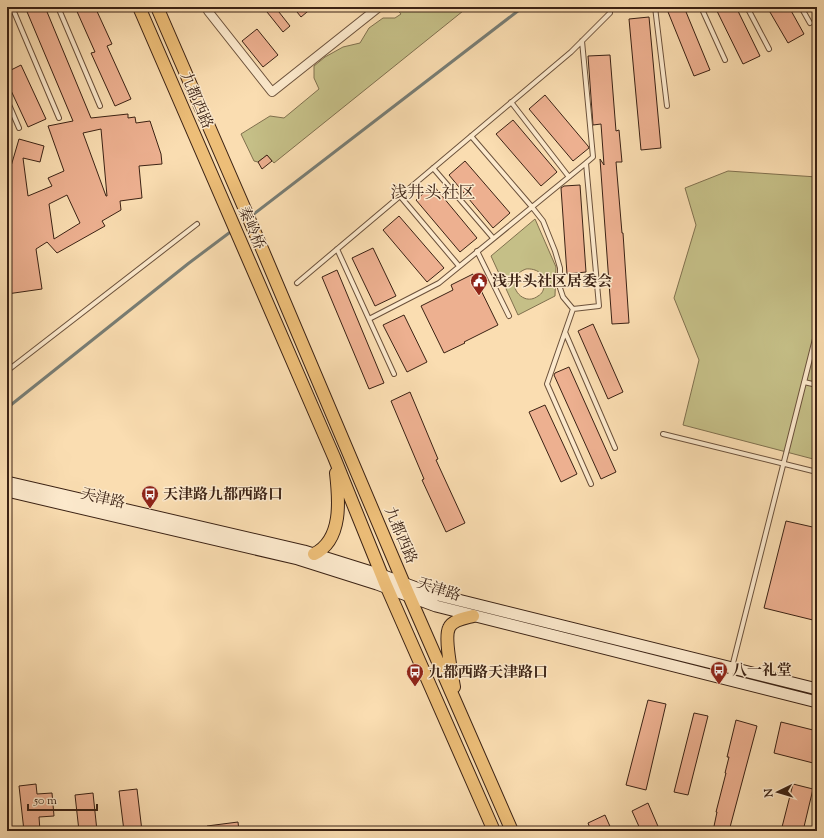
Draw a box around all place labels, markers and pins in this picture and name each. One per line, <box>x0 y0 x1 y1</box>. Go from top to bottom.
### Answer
public building icon: 浅井头社区居委会 <box>469 271 489 296</box>
place label: 浅井头社区居委会 <box>492 272 612 293</box>
bus stop icon: 天津路九都西路口 <box>140 484 160 509</box>
place label: 天津路九都西路口 <box>163 485 283 506</box>
bus stop icon: 八一礼堂 <box>709 660 729 685</box>
place label: 八一礼堂 <box>732 661 792 682</box>
bus stop icon: 九都西路天津路口 <box>405 662 425 687</box>
place label: 九都西路天津路口 <box>428 663 548 684</box>

